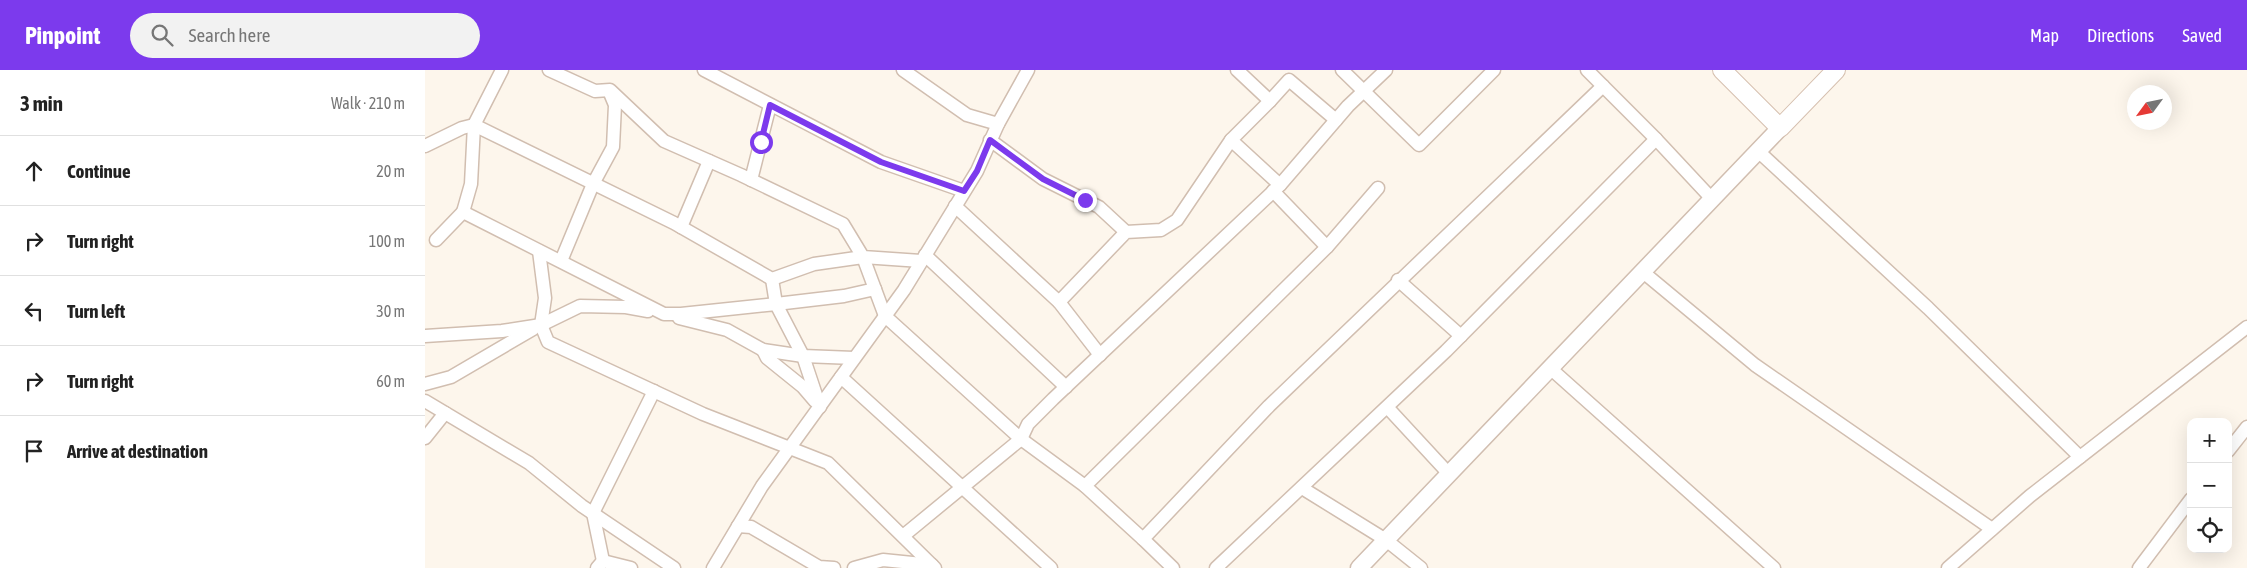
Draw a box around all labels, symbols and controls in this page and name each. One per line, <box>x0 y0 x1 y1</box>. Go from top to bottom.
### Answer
search box <box>130 13 480 58</box>
icon: search <box>148 21 176 49</box>
text: Pinpoint <box>25 22 100 49</box>
text: Search here <box>188 24 270 46</box>
text: Map <box>2030 25 2059 46</box>
text: Directions <box>2087 25 2154 46</box>
text: Saved <box>2182 25 2222 46</box>
north arrow <box>2127 85 2172 130</box>
text: 3 min <box>20 91 63 115</box>
text: Walk · 210 m <box>331 94 405 112</box>
route start <box>750 131 773 154</box>
icon: ahead <box>20 157 48 185</box>
text: Continue <box>67 160 131 182</box>
text: 20 m <box>376 162 405 180</box>
route end <box>1074 189 1097 212</box>
icon: right <box>20 227 48 255</box>
text: Turn right <box>67 230 134 252</box>
text: 100 m <box>369 232 405 250</box>
icon: left <box>20 297 48 325</box>
text: Turn left <box>67 300 125 322</box>
text: 30 m <box>376 302 405 320</box>
icon: right <box>20 367 48 395</box>
text: Turn right <box>67 370 134 392</box>
text: 60 m <box>376 372 405 390</box>
map controls <box>2187 418 2232 553</box>
button: + <box>2187 418 2232 463</box>
icon: arrive <box>20 437 48 465</box>
text: Arrive at destination <box>67 440 208 462</box>
button: − <box>2187 463 2232 508</box>
button: locate <box>2187 508 2232 553</box>

